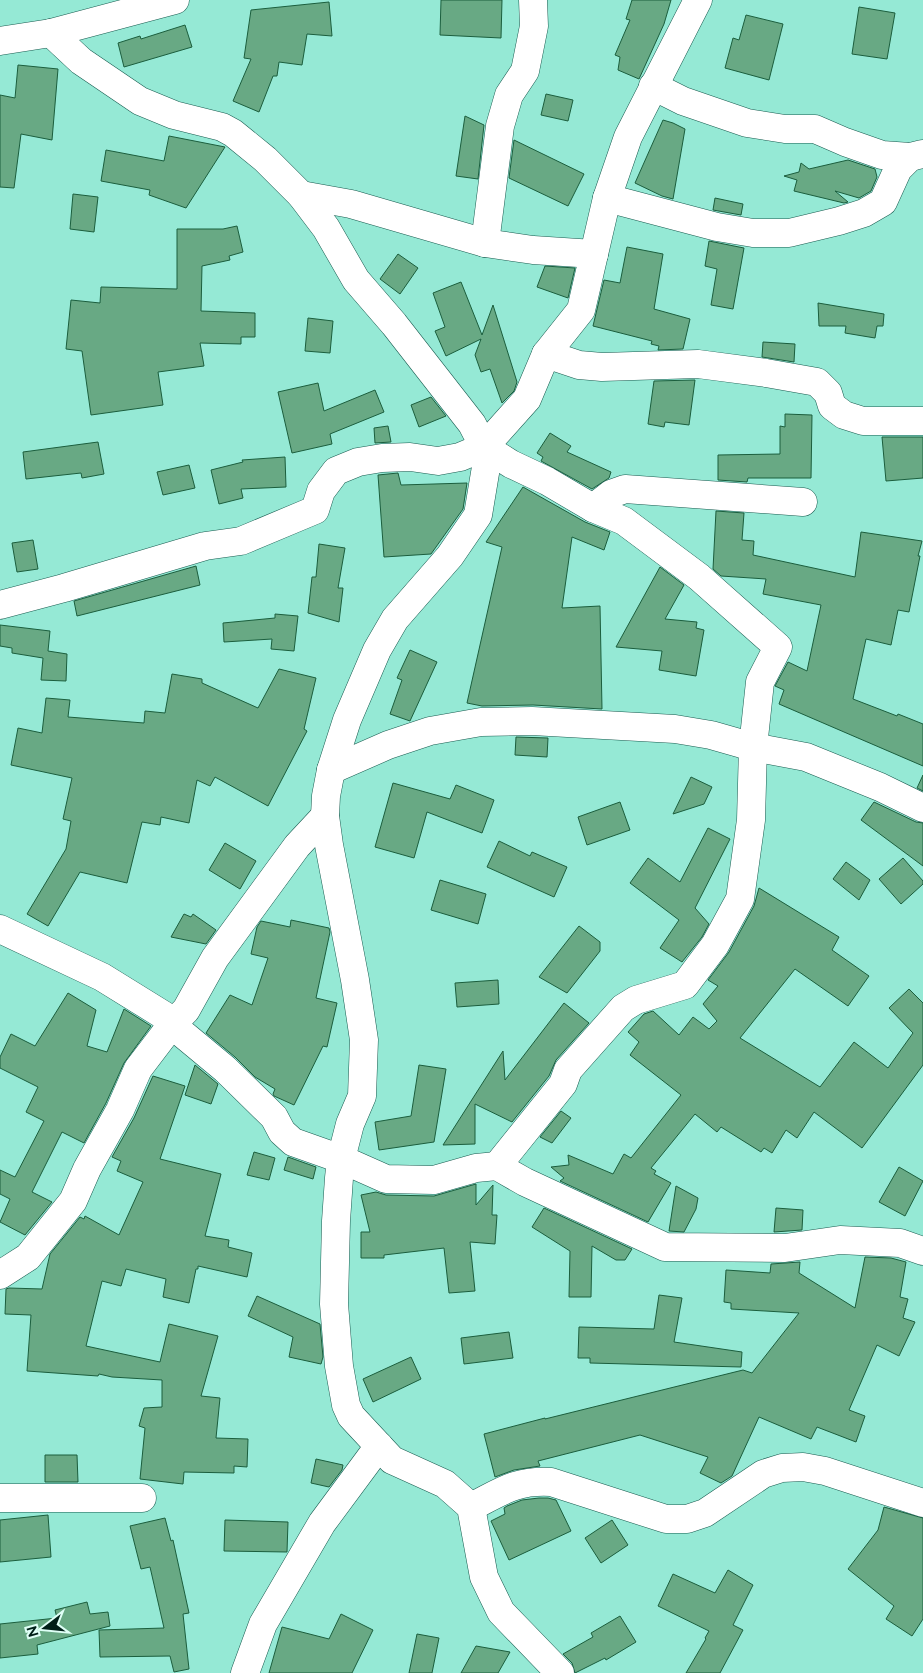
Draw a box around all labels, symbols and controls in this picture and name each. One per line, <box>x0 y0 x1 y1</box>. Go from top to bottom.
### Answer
north arrow <box>20 1603 70 1653</box>
text: N <box>23 1624 42 1639</box>

